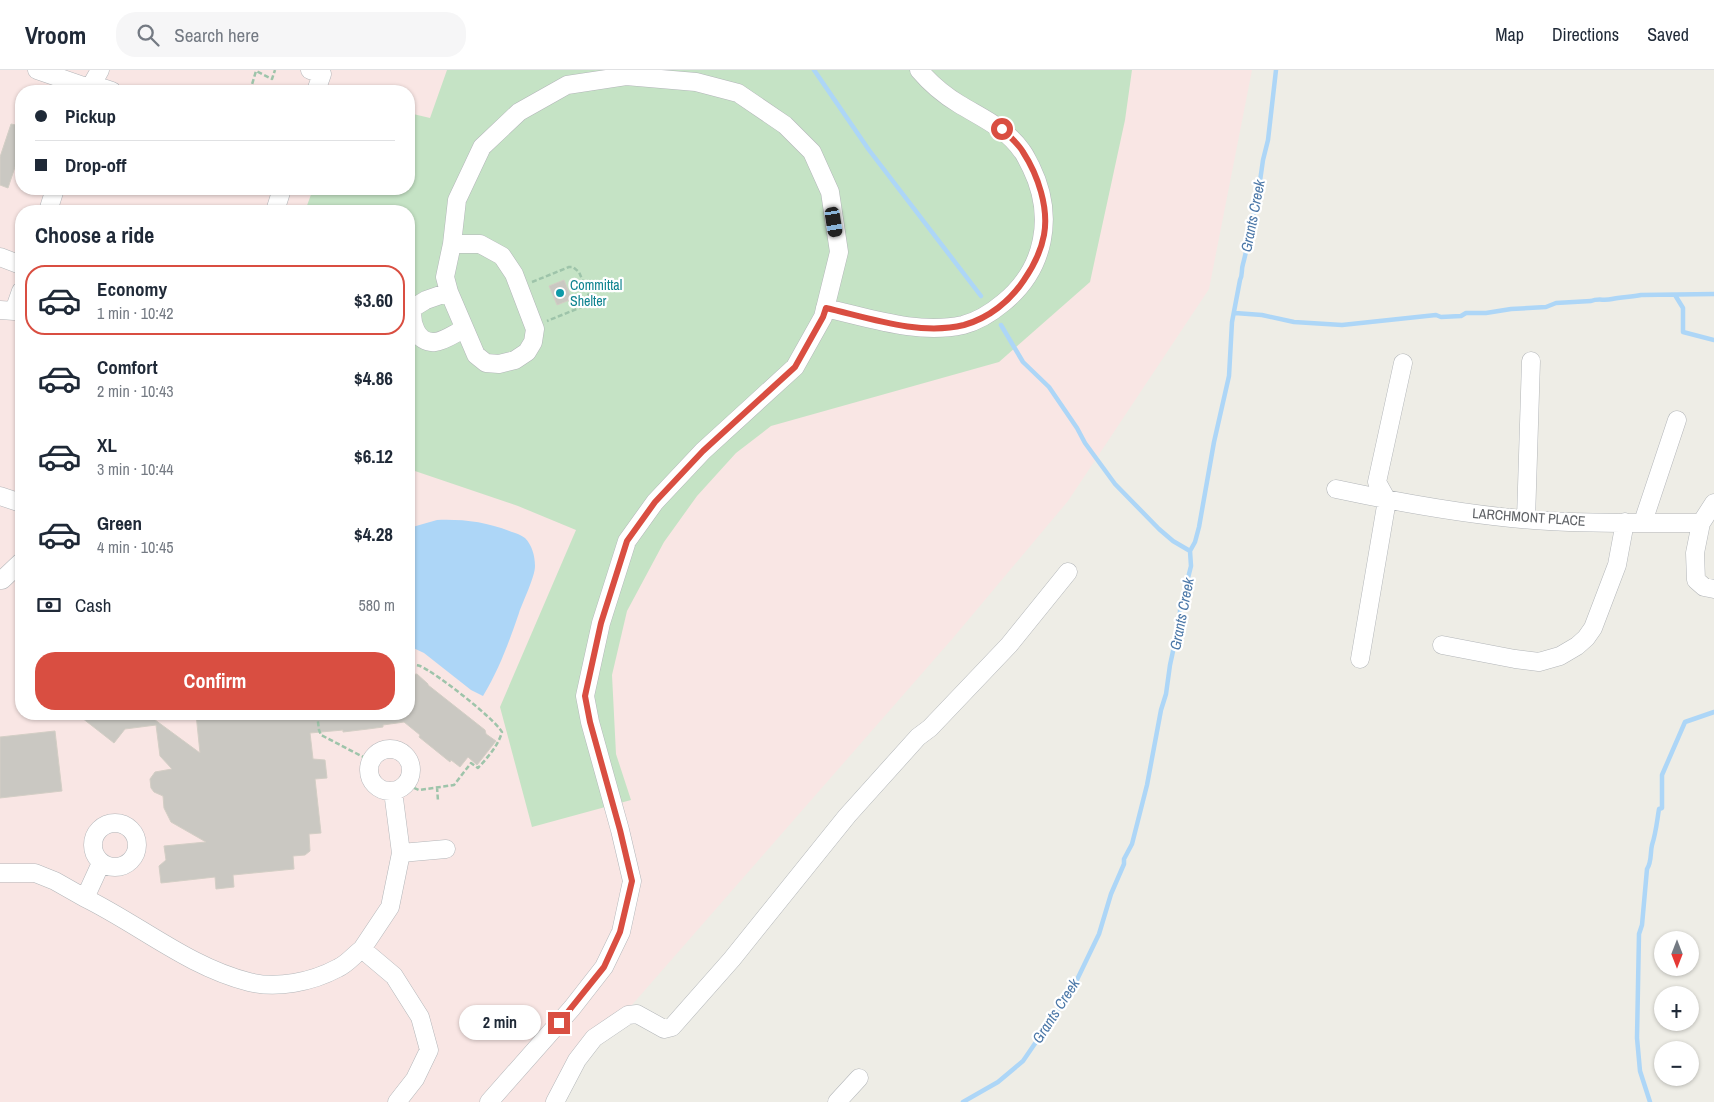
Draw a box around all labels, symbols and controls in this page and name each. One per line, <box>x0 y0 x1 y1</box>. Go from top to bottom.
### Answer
search box <box>116 12 466 57</box>
text: Vroom <box>25 19 86 51</box>
icon: search <box>134 21 162 49</box>
text: Search here <box>174 22 259 48</box>
text: Map <box>1495 22 1524 47</box>
text: Directions <box>1552 22 1619 47</box>
text: Saved <box>1647 22 1689 47</box>
text: Pickup <box>65 103 116 129</box>
route start <box>991 118 1013 140</box>
text: Drop-off <box>65 152 126 178</box>
water label: Grants Creek <box>1235 177 1270 254</box>
car <box>824 206 843 238</box>
text: Choose a ride <box>35 220 154 250</box>
text: Economy <box>97 276 167 302</box>
place label: Committal Shelter <box>570 276 622 310</box>
icon: car <box>37 278 82 323</box>
text: $3.60 <box>354 287 393 313</box>
marker: Committal Shelter <box>554 287 566 299</box>
text: 1 min · 10:42 <box>97 302 174 324</box>
text: Comfort <box>97 354 158 380</box>
icon: car <box>37 356 82 401</box>
text: $4.86 <box>354 365 393 391</box>
text: 2 min · 10:43 <box>97 380 174 402</box>
text: XL <box>97 432 117 458</box>
icon: car <box>37 434 82 479</box>
text: $6.12 <box>354 443 393 469</box>
text: 3 min · 10:44 <box>97 458 174 480</box>
street label: LARCHMONT PLACE <box>1472 504 1586 530</box>
text: Green <box>97 510 142 536</box>
icon: car <box>37 512 82 557</box>
text: $4.28 <box>354 521 393 547</box>
text: 4 min · 10:45 <box>97 536 174 558</box>
water label: Grants Creek <box>1164 575 1199 652</box>
icon: cash <box>35 591 63 619</box>
text: Cash <box>75 592 111 618</box>
text: 580 m <box>359 594 395 616</box>
button: Confirm <box>35 652 395 710</box>
north arrow <box>1654 931 1699 976</box>
map controls <box>1654 931 1699 1086</box>
water label: Grants Creek <box>1027 974 1085 1047</box>
button: + <box>1654 986 1699 1031</box>
callout: 2 min <box>459 1006 542 1040</box>
text: 2 min <box>483 1011 517 1033</box>
route end <box>548 1012 570 1034</box>
button: − <box>1654 1041 1699 1086</box>

